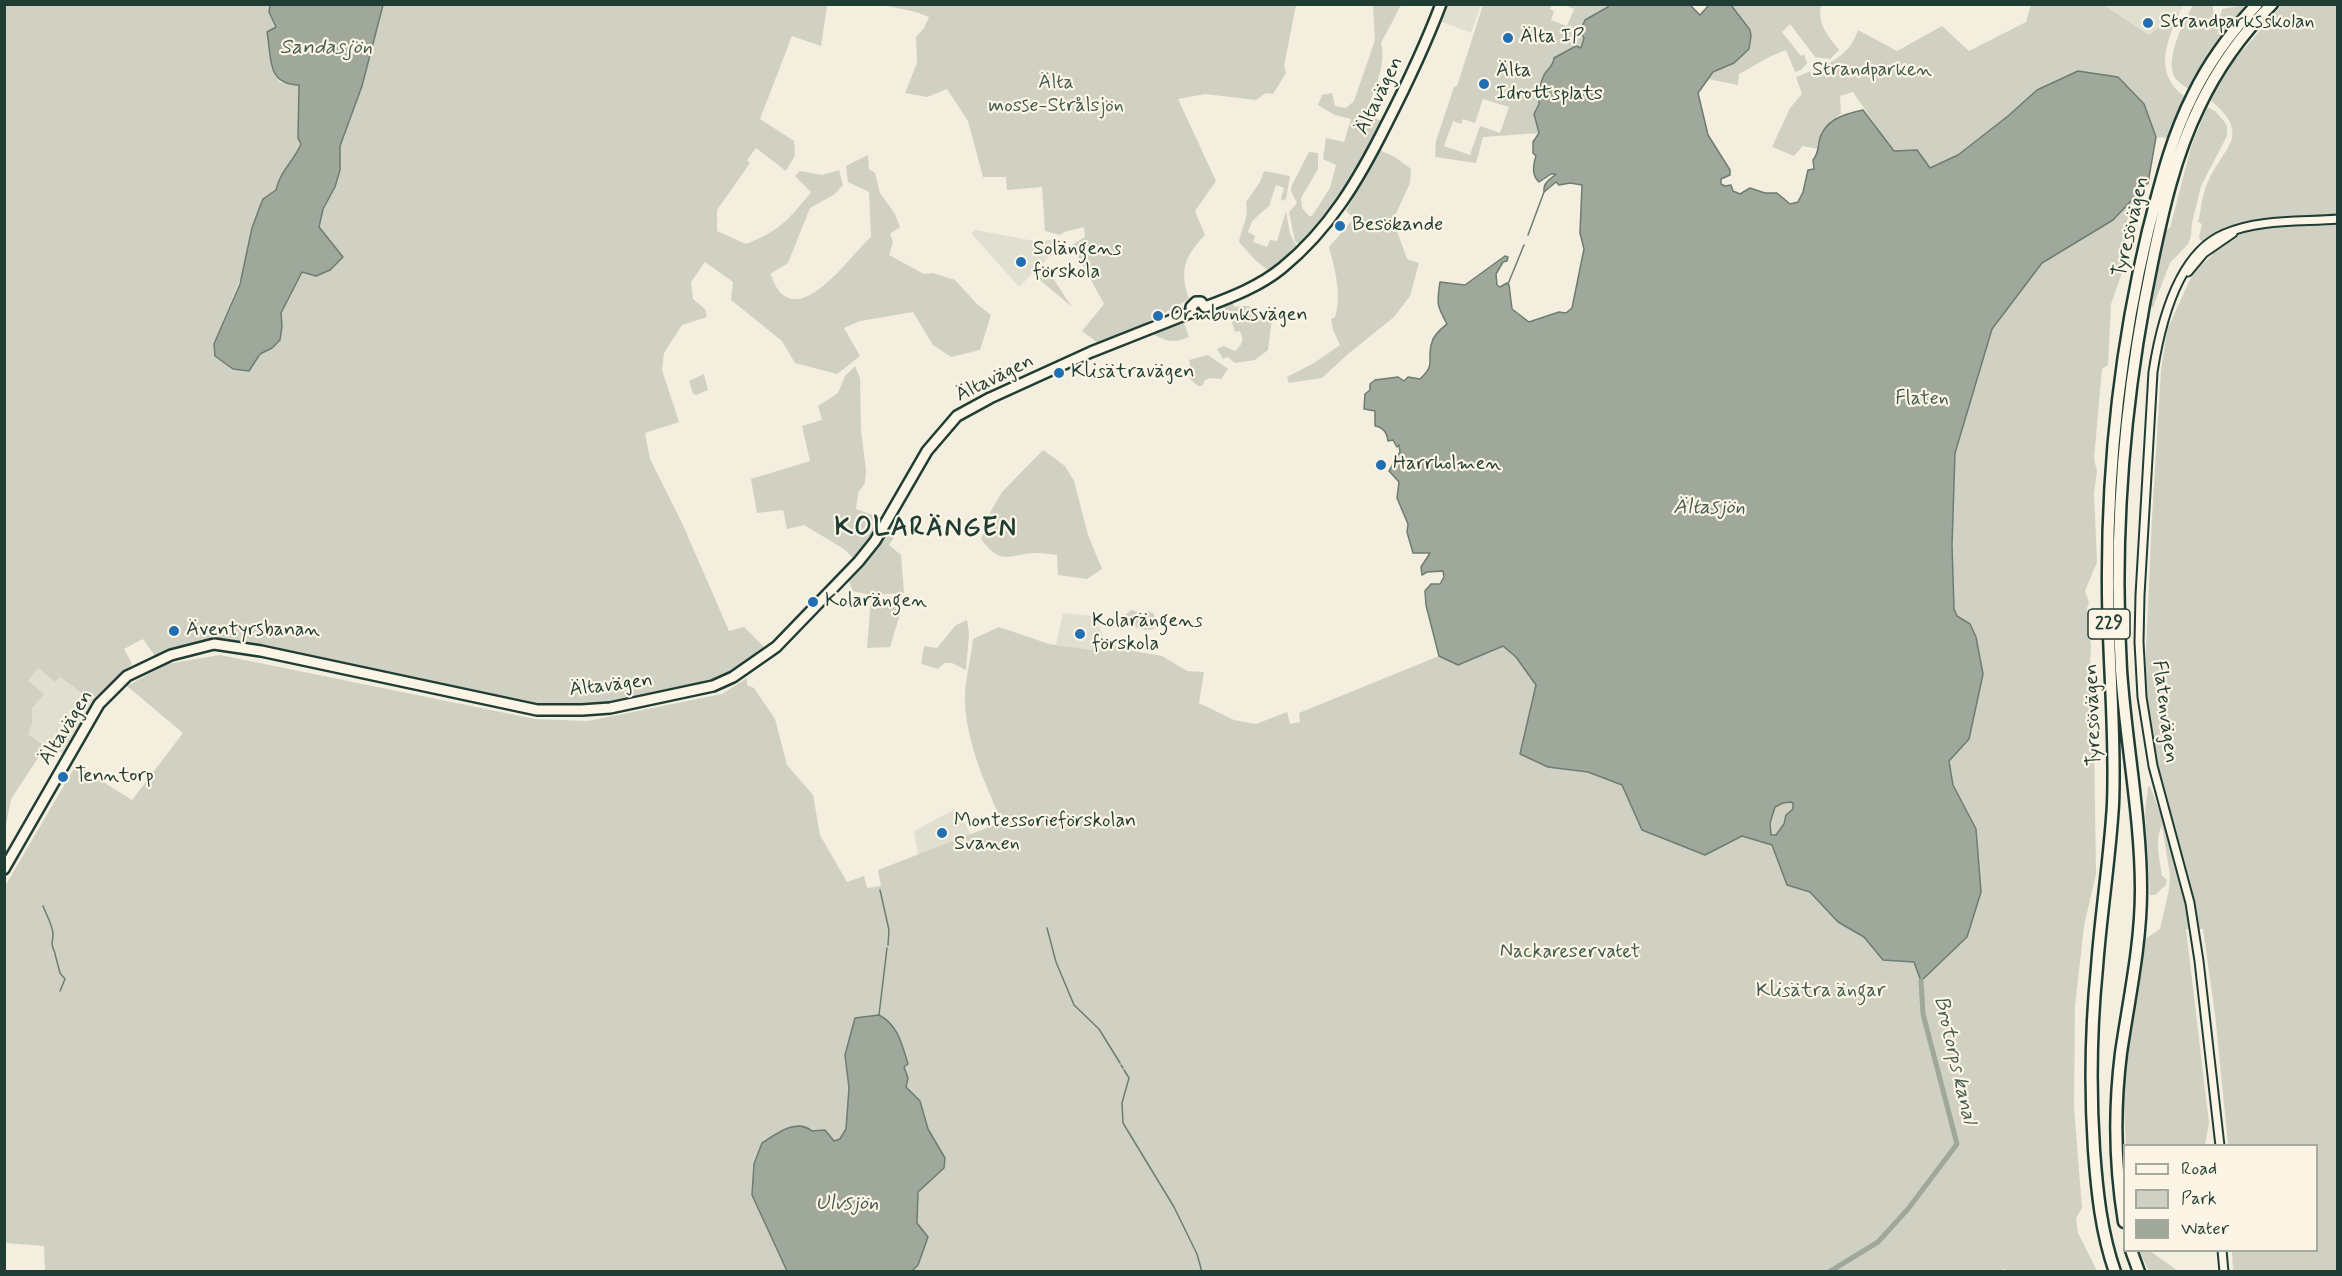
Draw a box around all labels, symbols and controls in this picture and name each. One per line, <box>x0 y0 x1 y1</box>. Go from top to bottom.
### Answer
place label: Strandparksskolan <box>2160 11 2315 35</box>
marker: Strandparksskolan <box>2141 16 2155 30</box>
place label: Älta IP <box>1520 26 1584 50</box>
marker: Älta IP <box>1501 31 1515 45</box>
water label: Sandasjön <box>280 36 372 62</box>
street label: Ältavägen <box>1351 53 1409 139</box>
park label: Strandparken <box>1812 59 1932 83</box>
place label: Älta Idrottsplats <box>1496 60 1603 107</box>
park label: Älta mosse-Strålsjön <box>988 72 1124 119</box>
marker: Älta Idrottsplats <box>1477 77 1491 91</box>
street label: Tyresövägen <box>2109 174 2155 280</box>
place label: Besökande <box>1352 214 1443 238</box>
marker: Besökande <box>1333 219 1347 233</box>
place label: Solängens förskola <box>1033 238 1122 285</box>
marker: Solängens förskola <box>1014 255 1028 269</box>
place label: Ormbunksvägen <box>1170 304 1308 328</box>
marker: Ormbunksvägen <box>1151 309 1165 323</box>
street label: Ältavägen <box>952 350 1038 408</box>
place label: Klisätravägen <box>1071 361 1195 385</box>
marker: Klisätravägen <box>1052 366 1066 380</box>
park label: Flaten <box>1895 388 1949 412</box>
place label: Harrholmen <box>1393 453 1501 477</box>
marker: Harrholmen <box>1374 458 1388 472</box>
water label: Ältasjön <box>1673 496 1745 522</box>
district label: KOLARÄNGEN <box>835 514 1017 546</box>
place label: Kolarängen <box>825 590 927 614</box>
marker: Kolarängen <box>806 595 820 609</box>
road number: 229 <box>2088 609 2130 639</box>
place label: Kolarängens förskola <box>1092 610 1203 657</box>
place label: Äventyrsbanan <box>186 619 320 643</box>
marker: Äventyrsbanan <box>167 624 181 638</box>
marker: Kolarängens förskola <box>1073 627 1087 641</box>
street label: Flatenvägen <box>2146 659 2182 765</box>
street label: Tyresövägen <box>2080 663 2108 767</box>
street label: Ältavägen <box>568 669 654 703</box>
street label: Ältavägen <box>35 686 99 770</box>
place label: Tenntorp <box>75 765 154 789</box>
marker: Tenntorp <box>56 770 70 784</box>
place label: Montessorieförskolan Svanen <box>954 810 1136 857</box>
marker: Montessorieförskolan Svanen <box>935 826 949 840</box>
park label: Nackareservatet <box>1500 941 1640 965</box>
park label: Klisätra ängar <box>1756 980 1886 1004</box>
water label: Brotorps kanal <box>1927 994 1981 1126</box>
legend <box>2123 1144 2318 1252</box>
text: Road <box>2181 1157 2217 1181</box>
text: Park <box>2181 1187 2217 1211</box>
water label: Ulvsjön <box>816 1192 878 1218</box>
text: Water <box>2181 1217 2229 1241</box>

